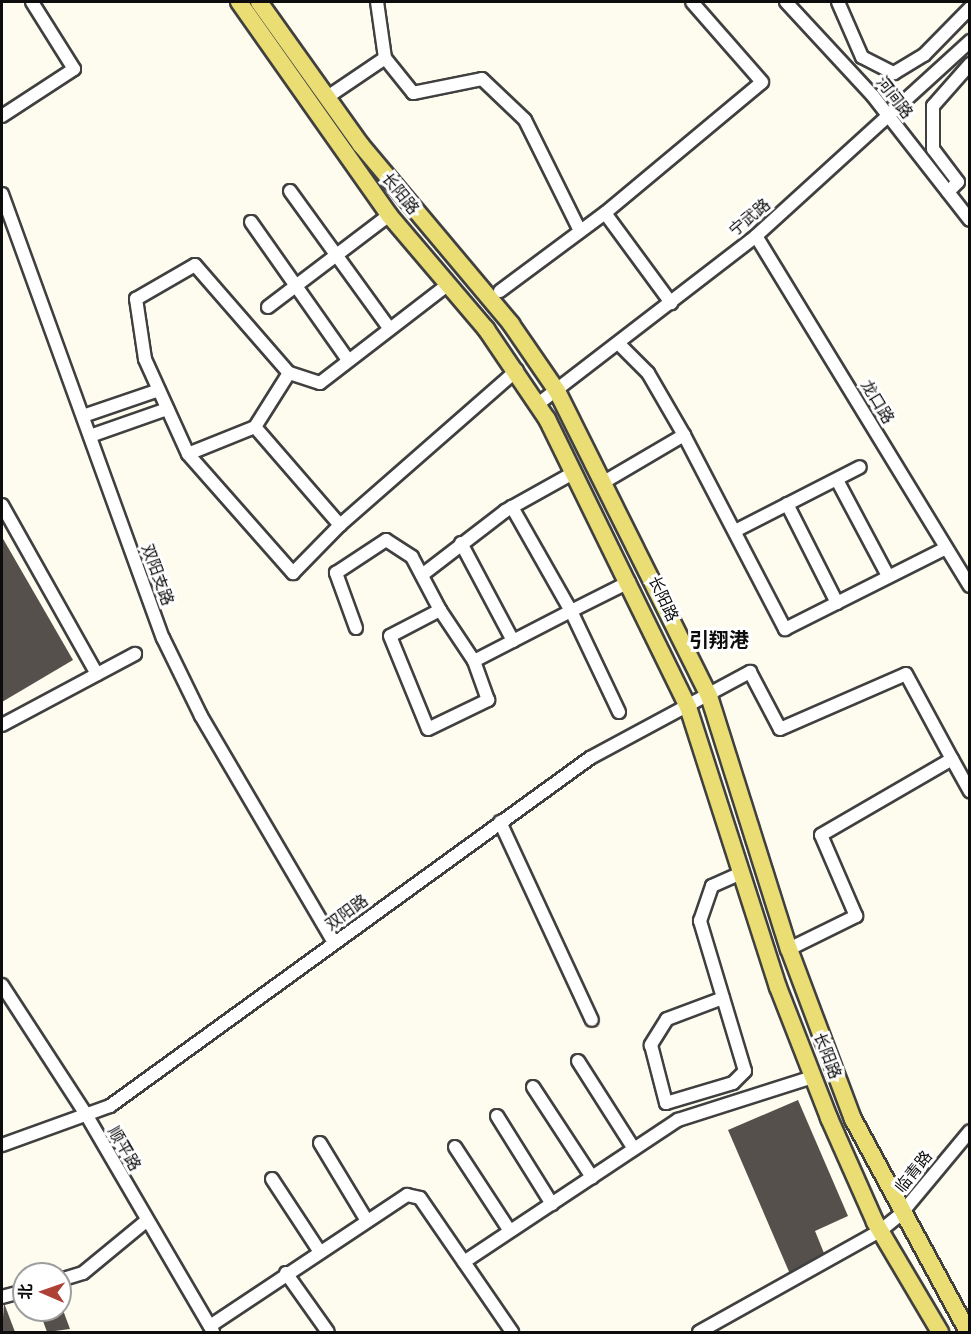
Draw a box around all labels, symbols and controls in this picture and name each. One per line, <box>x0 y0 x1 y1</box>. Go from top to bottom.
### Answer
street label: 河间路 <box>872 73 916 123</box>
street label: 长阳路 <box>377 169 423 219</box>
street label: 宁武路 <box>725 195 775 241</box>
street label: 龙口路 <box>856 376 898 428</box>
street label: 双阳支路 <box>137 542 177 608</box>
street label: 长阳路 <box>644 573 682 625</box>
district label: 引翔港 <box>689 628 749 652</box>
street label: 双阳路 <box>322 891 372 935</box>
street label: 长阳路 <box>809 1030 845 1082</box>
street label: 顺平路 <box>104 1123 144 1175</box>
street label: 临青路 <box>891 1147 937 1197</box>
north arrow <box>12 1262 72 1322</box>
text: 北 <box>16 1283 35 1300</box>

